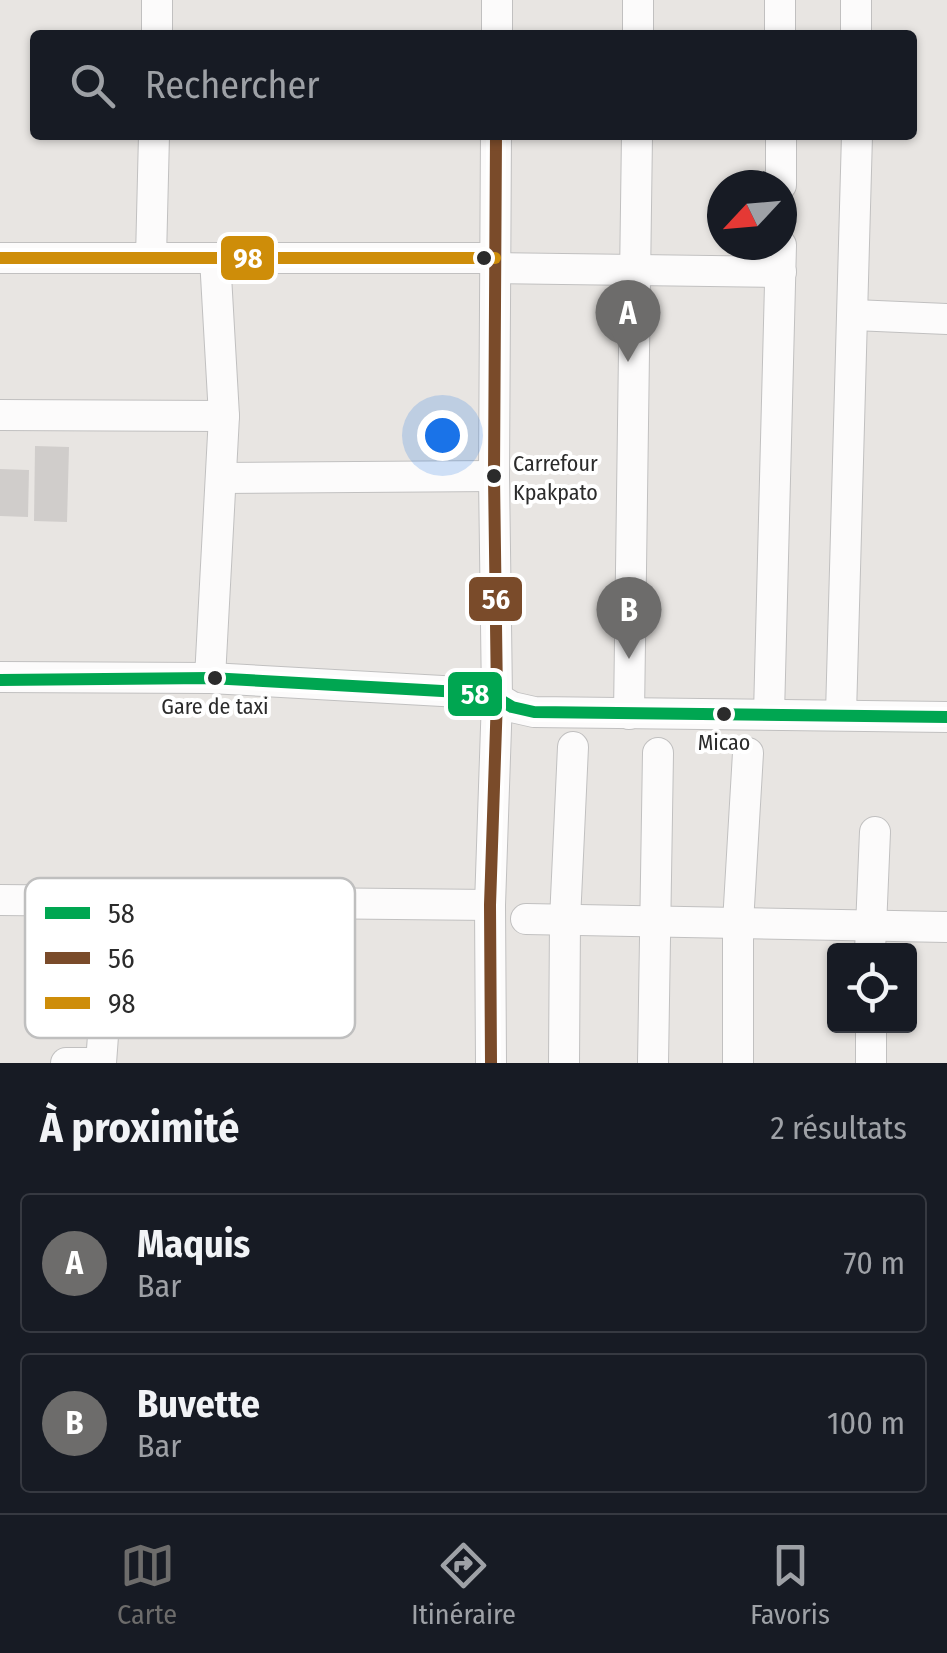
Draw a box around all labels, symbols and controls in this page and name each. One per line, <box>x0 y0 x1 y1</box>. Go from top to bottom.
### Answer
search box <box>30 30 917 140</box>
icon: search <box>65 58 120 113</box>
text: Rechercher <box>145 62 320 108</box>
north arrow <box>707 170 797 260</box>
line badge: 98 <box>219 234 276 282</box>
text: 98 <box>233 242 263 275</box>
unlabelled marker <box>474 248 494 268</box>
pin: A <box>596 280 660 362</box>
your location <box>417 410 468 461</box>
place label: Carrefour Kpakpato <box>513 450 598 506</box>
marker: Carrefour Kpakpato <box>484 466 504 486</box>
line badge: 56 <box>467 575 524 623</box>
pin: B <box>596 576 662 659</box>
text: 56 <box>482 583 510 616</box>
marker: Gare de taxi <box>205 668 225 688</box>
line badge: 58 <box>446 670 504 718</box>
text: 58 <box>461 678 489 711</box>
place label: Gare de taxi <box>161 693 269 720</box>
marker: Micao <box>714 704 734 724</box>
place label: Micao <box>698 729 750 756</box>
legend <box>25 878 355 1038</box>
text: 58 <box>108 897 135 930</box>
text: 56 <box>108 942 135 975</box>
map controls <box>827 943 917 1033</box>
button: locate <box>827 943 917 1033</box>
text: 98 <box>108 987 136 1020</box>
text: À proximité <box>40 1103 239 1153</box>
text: 2 résultats <box>770 1109 907 1147</box>
text: Maquis <box>137 1221 250 1267</box>
text: A <box>66 1244 83 1282</box>
text: 70 m <box>844 1244 905 1282</box>
text: Bar <box>137 1267 181 1305</box>
text: Buvette <box>137 1381 260 1427</box>
text: B <box>66 1404 83 1442</box>
text: 100 m <box>827 1404 905 1442</box>
text: Bar <box>137 1427 181 1465</box>
tab: Carte <box>117 1538 177 1631</box>
tab: Itinéraire <box>411 1538 516 1631</box>
tab: Favoris <box>750 1538 830 1631</box>

